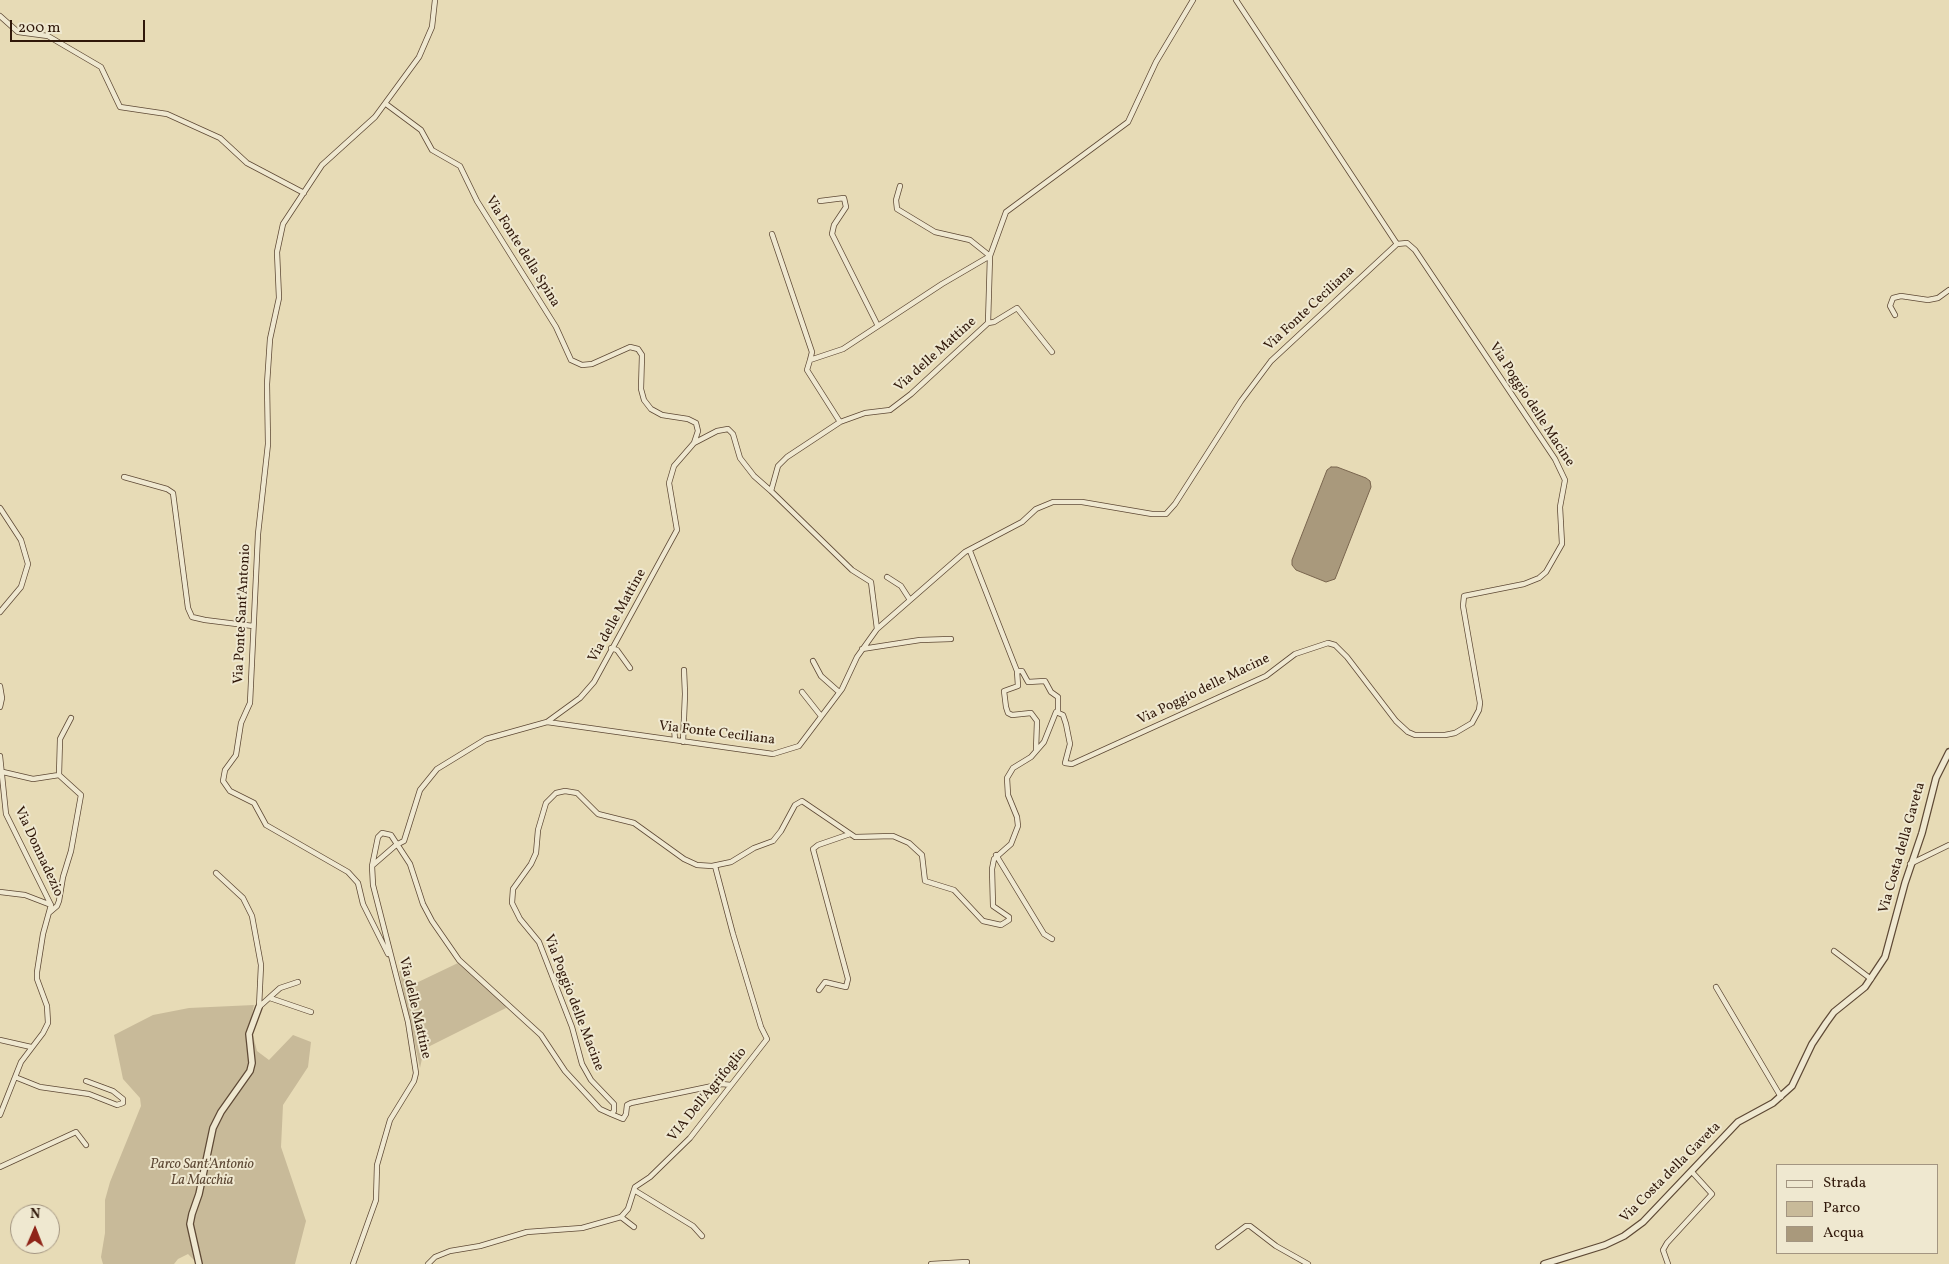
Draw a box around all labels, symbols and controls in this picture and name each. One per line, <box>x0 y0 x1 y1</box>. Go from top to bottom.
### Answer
scale bar <box>12 10 148 42</box>
text: 200 m <box>18 18 61 39</box>
street label: Via Fonte della Spina <box>481 193 563 311</box>
street label: Via Fonte Ceciliana <box>1261 263 1359 355</box>
street label: Via delle Mattine <box>892 314 980 396</box>
street label: Via Poggio delle Macine <box>1485 340 1577 470</box>
street label: Via Ponte Sant'Antonio <box>231 543 255 685</box>
street label: Via delle Mattine <box>585 566 651 666</box>
street label: Via Poggio delle Macine <box>1135 651 1273 729</box>
street label: Via Fonte Ceciliana <box>658 719 776 749</box>
street label: Via Costa della Gaveta <box>1876 781 1930 915</box>
street label: Via Donnadezio <box>10 804 66 900</box>
street label: Via Poggio delle Macine <box>539 932 607 1074</box>
street label: Via delle Mattine <box>394 955 434 1061</box>
street label: VIA Dell'Agrifoglio <box>665 1045 751 1145</box>
street label: Via Costa della Gaveta <box>1617 1119 1725 1227</box>
park label: Parco Sant'Antonio La Macchia <box>150 1157 254 1190</box>
legend <box>1776 1164 1939 1254</box>
text: Strada <box>1823 1173 1866 1194</box>
text: Parco <box>1823 1198 1860 1219</box>
north arrow <box>10 1204 60 1254</box>
text: N <box>30 1205 40 1224</box>
text: Acqua <box>1823 1223 1864 1244</box>

